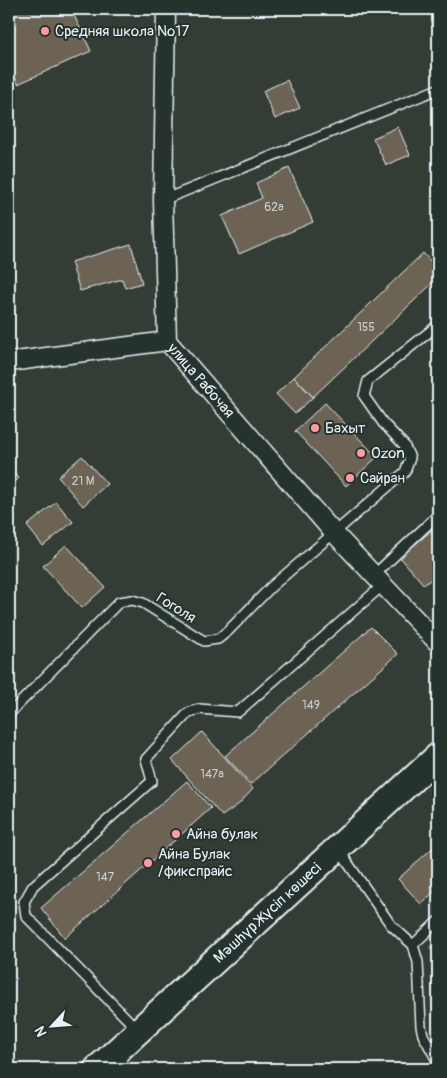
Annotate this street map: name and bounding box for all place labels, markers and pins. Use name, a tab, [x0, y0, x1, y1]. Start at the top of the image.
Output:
place label: Средняя школа №17	[55, 22, 189, 41]
marker: Средняя школа №17	[39, 25, 51, 37]
place label: Бахыт	[325, 419, 366, 438]
marker: Бахыт	[309, 422, 321, 434]
place label: Ozon	[371, 444, 405, 463]
marker: Ozon	[355, 447, 367, 459]
place label: Сайран	[360, 469, 405, 488]
marker: Сайран	[344, 472, 356, 484]
place label: Айна булак	[186, 825, 259, 844]
marker: Айна булак	[170, 828, 182, 840]
place label: Айна Булак /фикспрайс	[158, 845, 233, 881]
marker: Айна Булак /фикспрайс	[142, 857, 154, 869]

